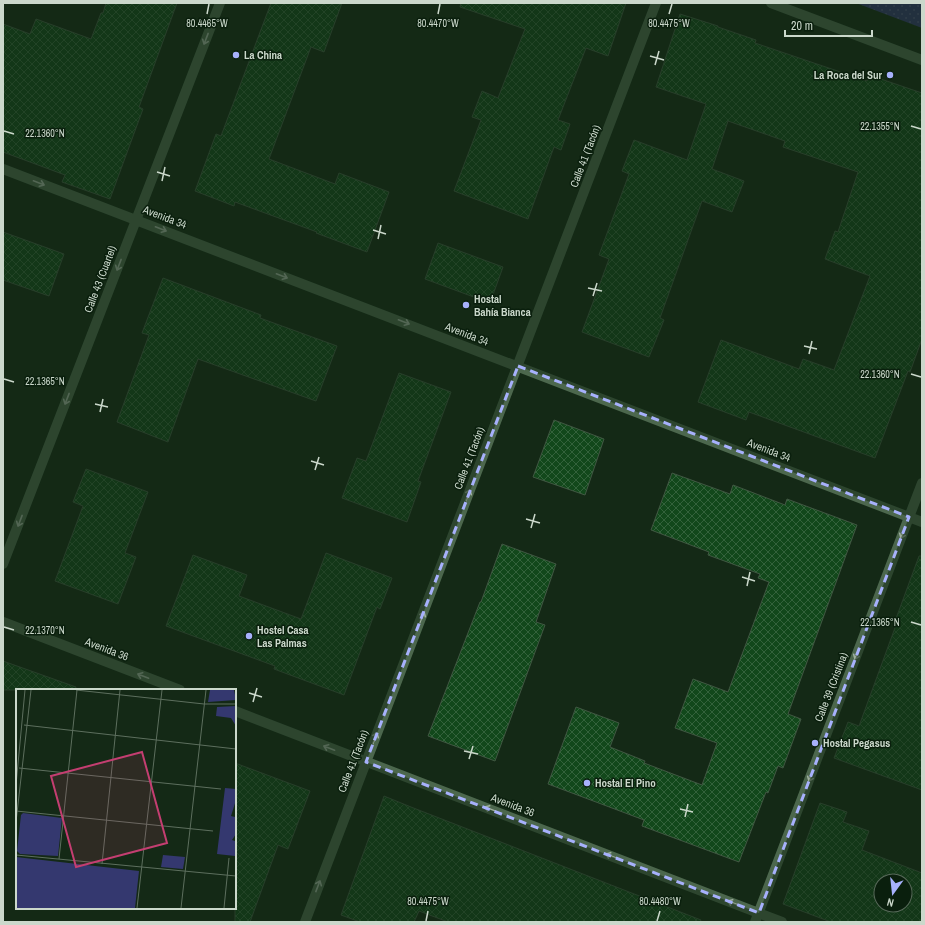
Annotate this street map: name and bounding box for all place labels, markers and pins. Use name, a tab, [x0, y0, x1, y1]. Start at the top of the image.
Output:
place label: La China	[244, 48, 282, 62]
marker: La China	[231, 50, 241, 60]
place label: La Roca del Sur	[814, 68, 882, 82]
marker: La Roca del Sur	[885, 70, 895, 80]
place label: Hostal Bahía Bianca	[474, 292, 531, 319]
marker: Hostal Bahía Bianca	[461, 300, 471, 310]
place label: Hostel Casa Las Palmas	[257, 623, 309, 650]
marker: Hostel Casa Las Palmas	[244, 631, 254, 641]
place label: Hostal Pegasus	[823, 736, 890, 750]
marker: Hostal Pegasus	[810, 738, 820, 748]
place label: Hostal El Pino	[595, 776, 656, 790]
marker: Hostal El Pino	[582, 778, 592, 788]

